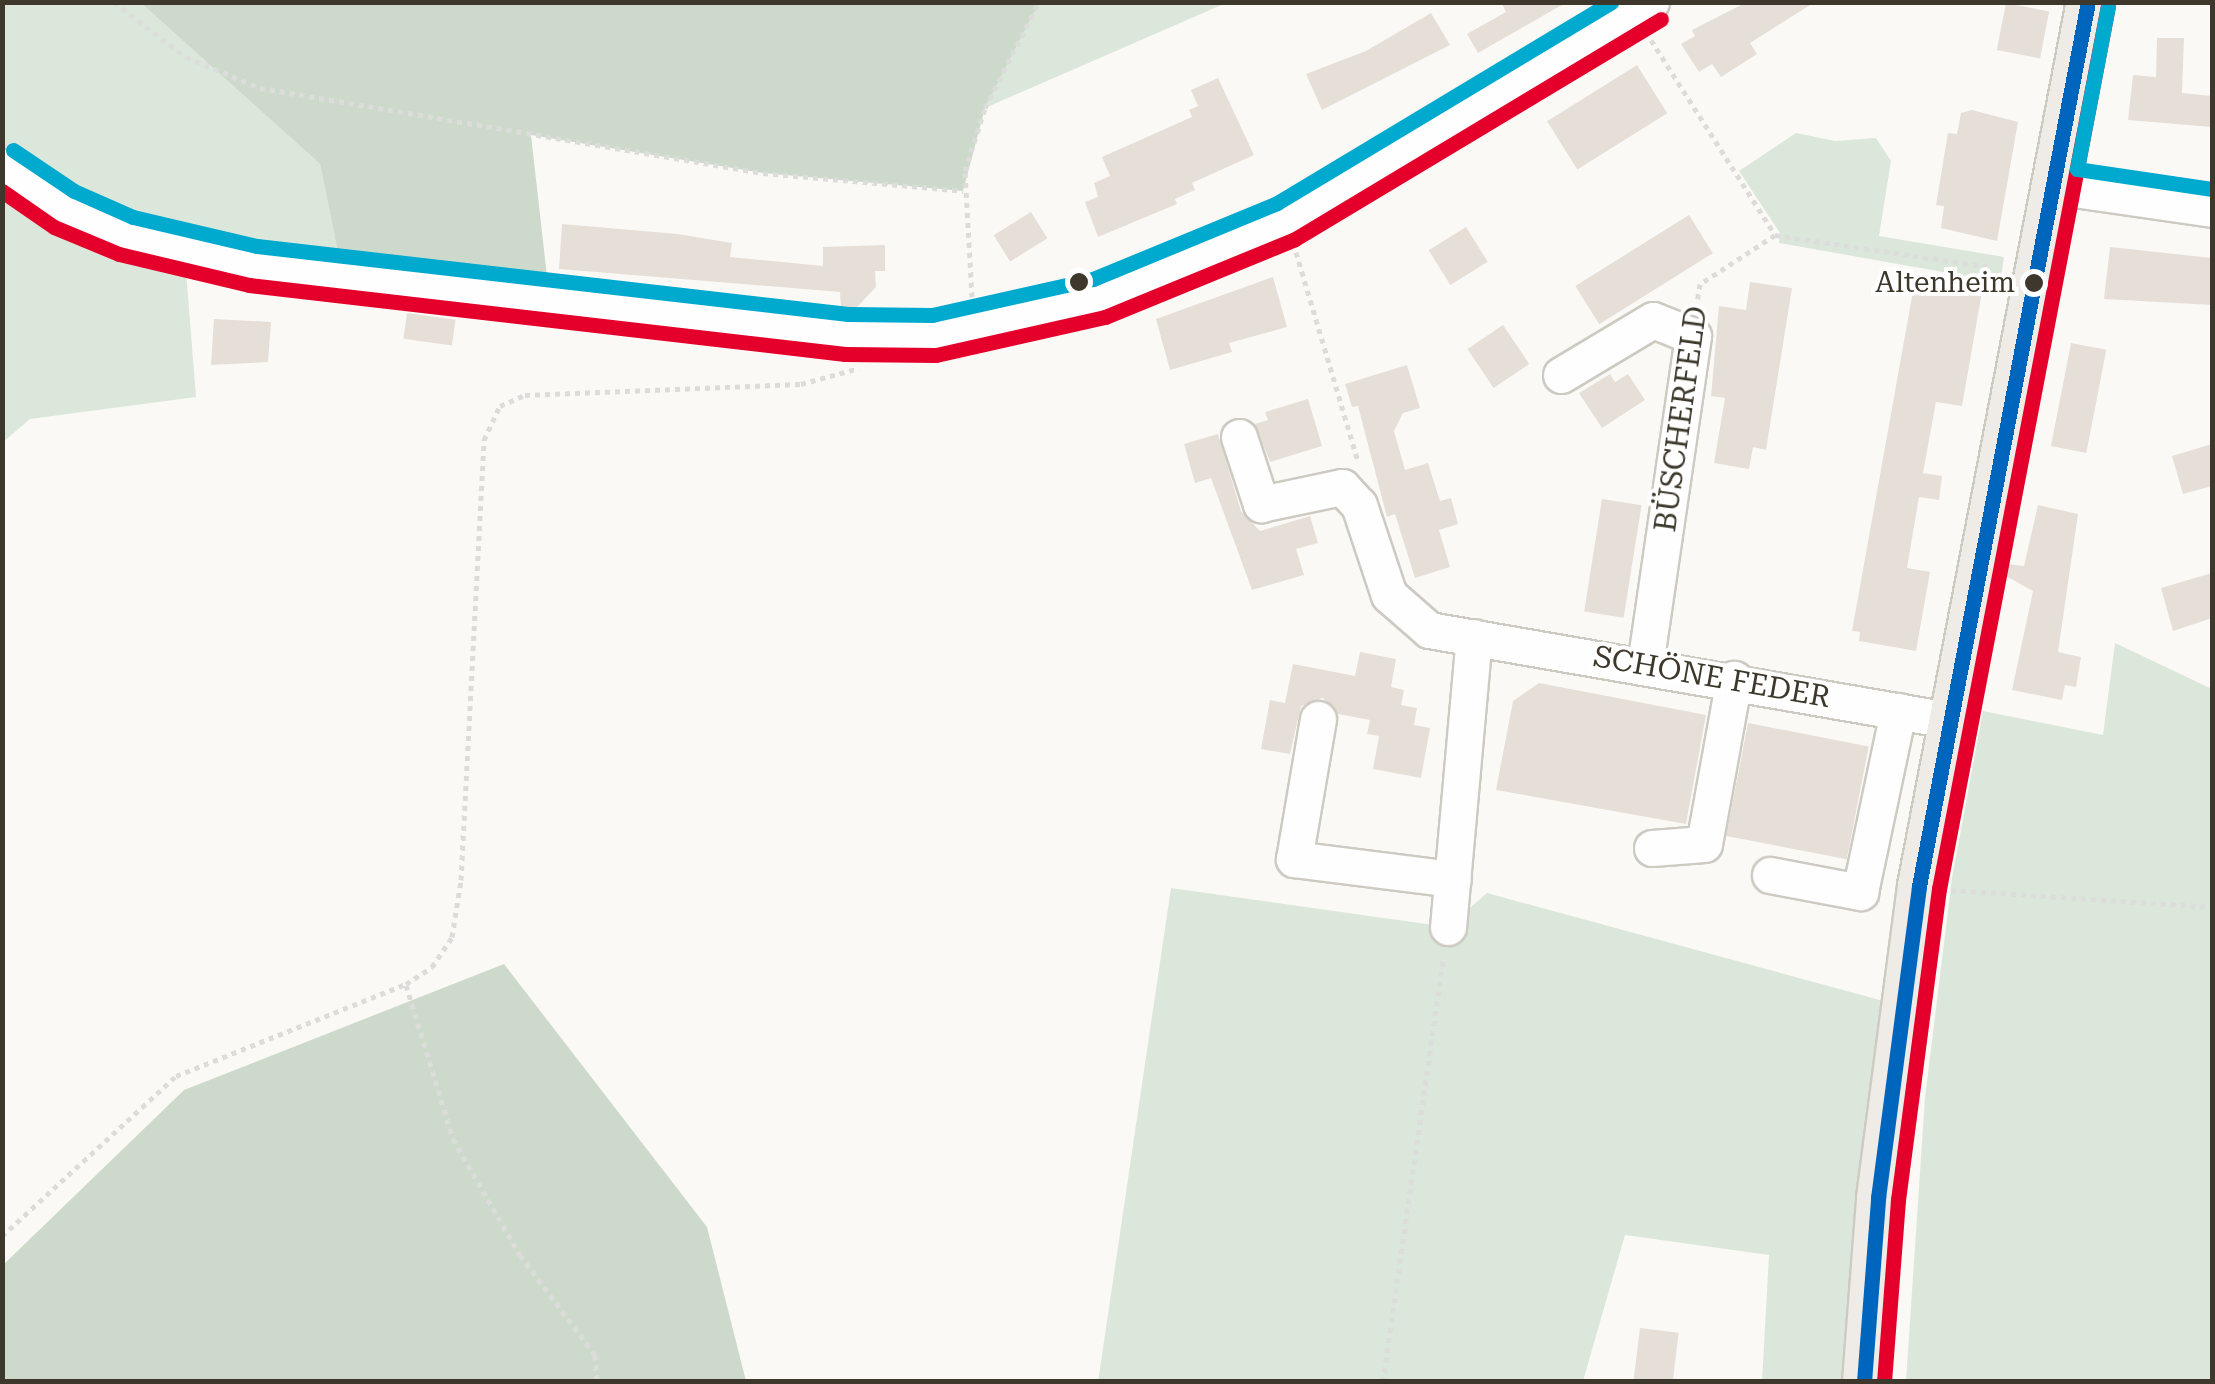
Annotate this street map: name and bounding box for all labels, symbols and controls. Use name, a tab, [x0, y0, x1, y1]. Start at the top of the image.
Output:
place label: Altenheim	[1875, 266, 2015, 300]
unlabelled marker	[1069, 272, 1089, 292]
marker: Altenheim	[2024, 273, 2044, 293]
street label: BÜSCHERFELD	[1647, 304, 1715, 534]
street label: SCHÖNE FEDER	[1591, 638, 1833, 716]

